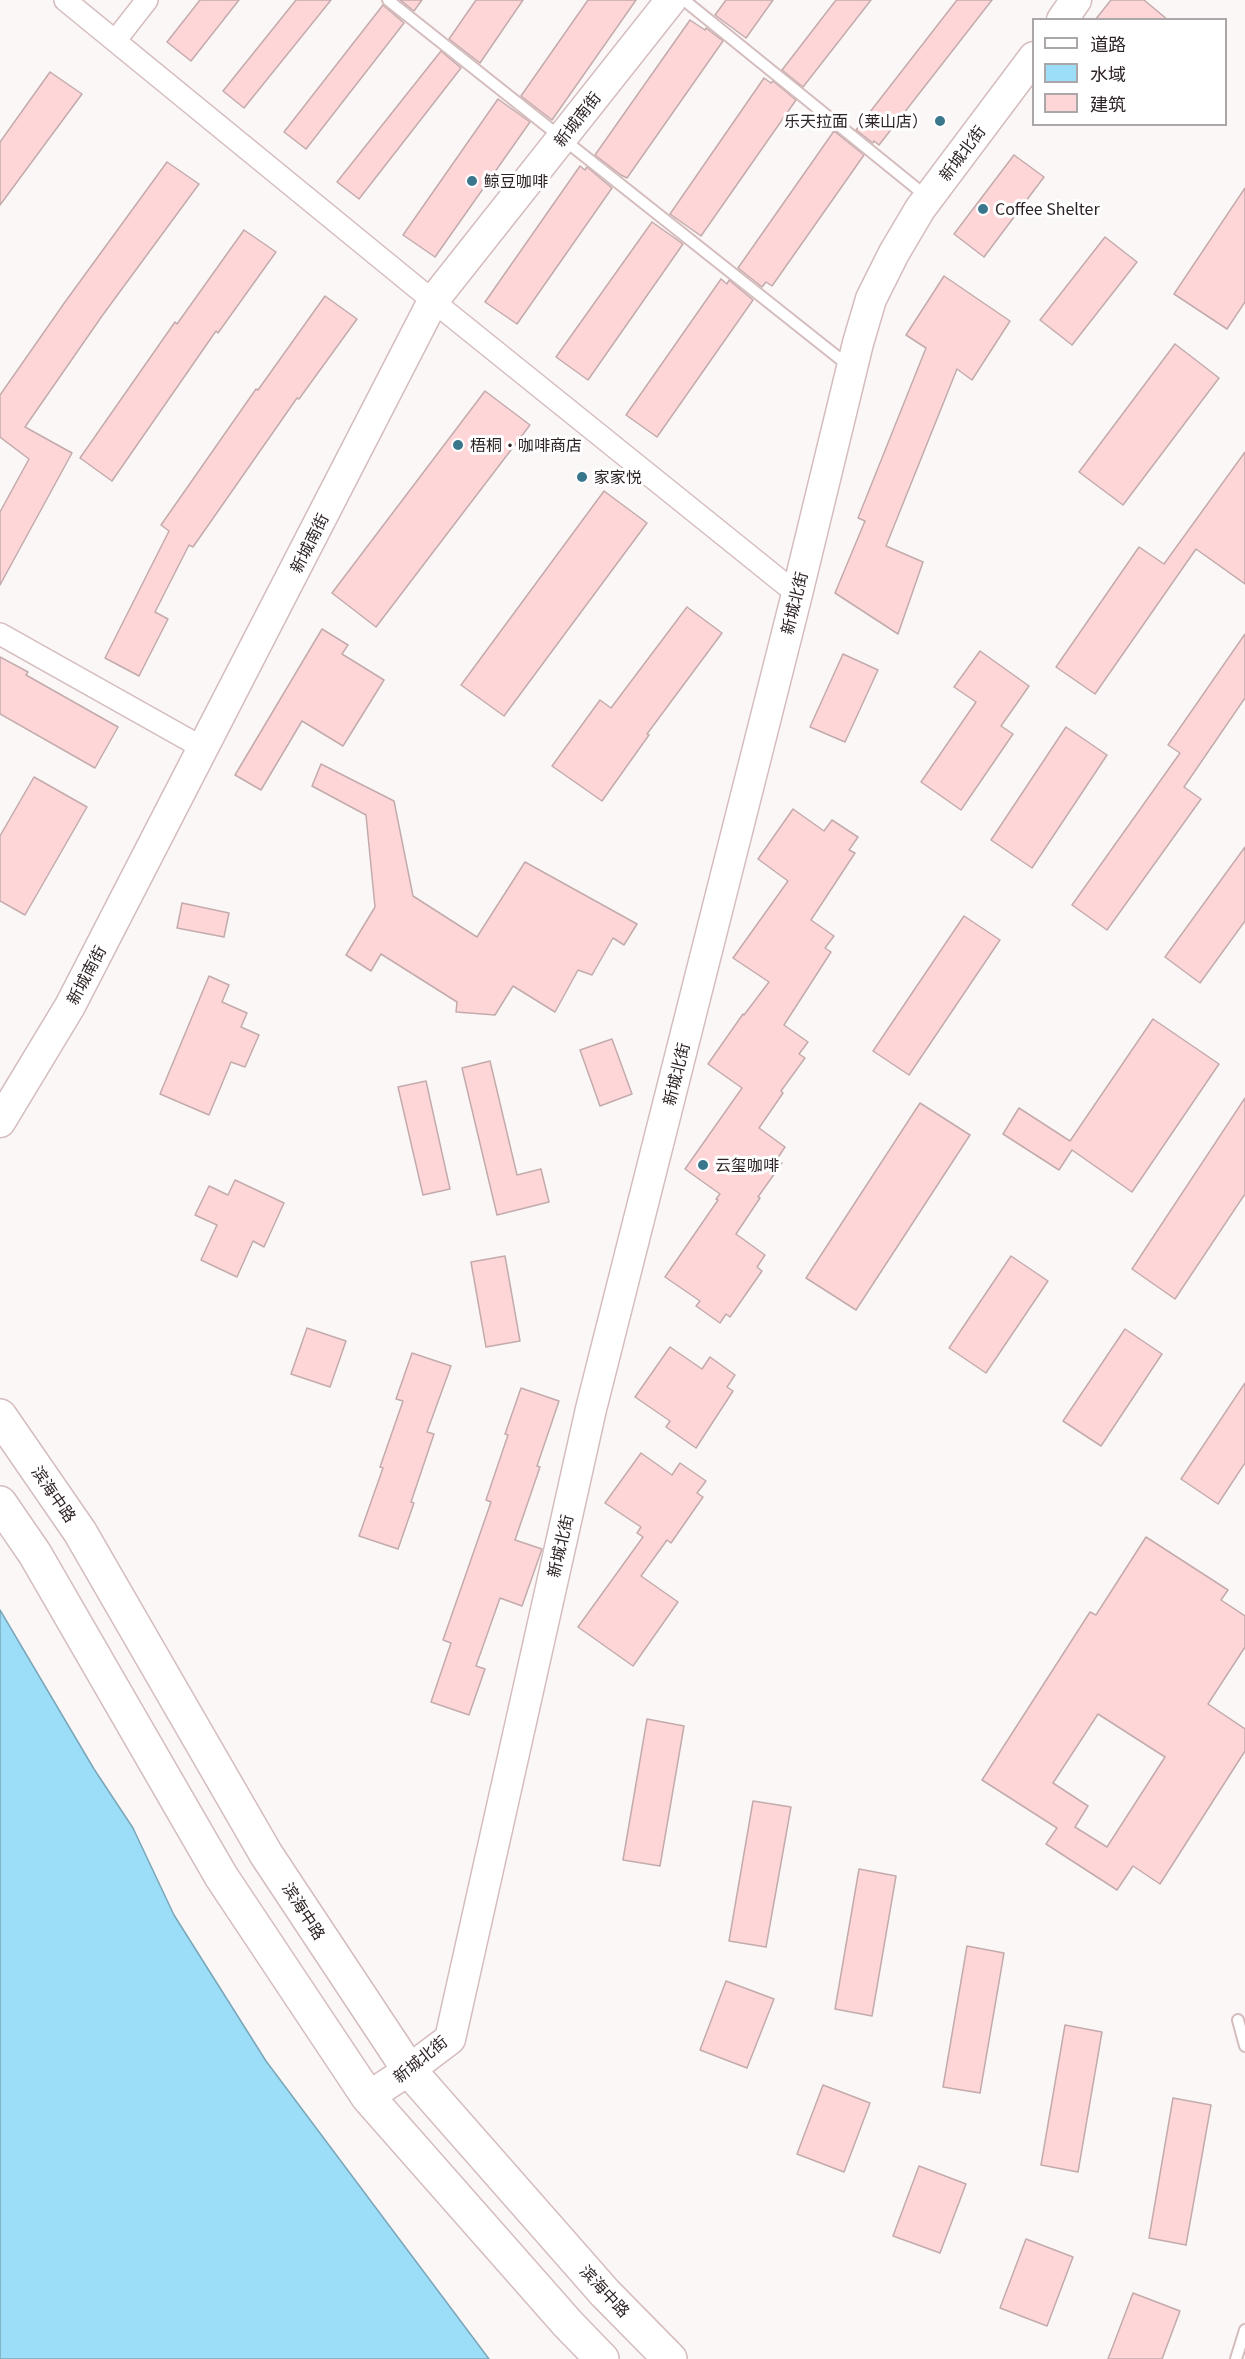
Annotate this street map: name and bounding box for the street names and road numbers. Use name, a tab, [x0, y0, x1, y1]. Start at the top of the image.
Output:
street label: 新城南街	[550, 88, 604, 150]
street label: 新城北街	[935, 122, 989, 184]
street label: 新城南街	[286, 510, 332, 576]
street label: 新城北街	[777, 570, 811, 636]
street label: 新城南街	[63, 942, 109, 1008]
street label: 新城北街	[659, 1041, 693, 1107]
street label: 滨海中路	[28, 1462, 80, 1526]
street label: 新城北街	[543, 1513, 577, 1579]
street label: 滨海中路	[279, 1879, 329, 1943]
street label: 新城北街	[389, 2031, 451, 2087]
street label: 滨海中路	[576, 2261, 634, 2321]

